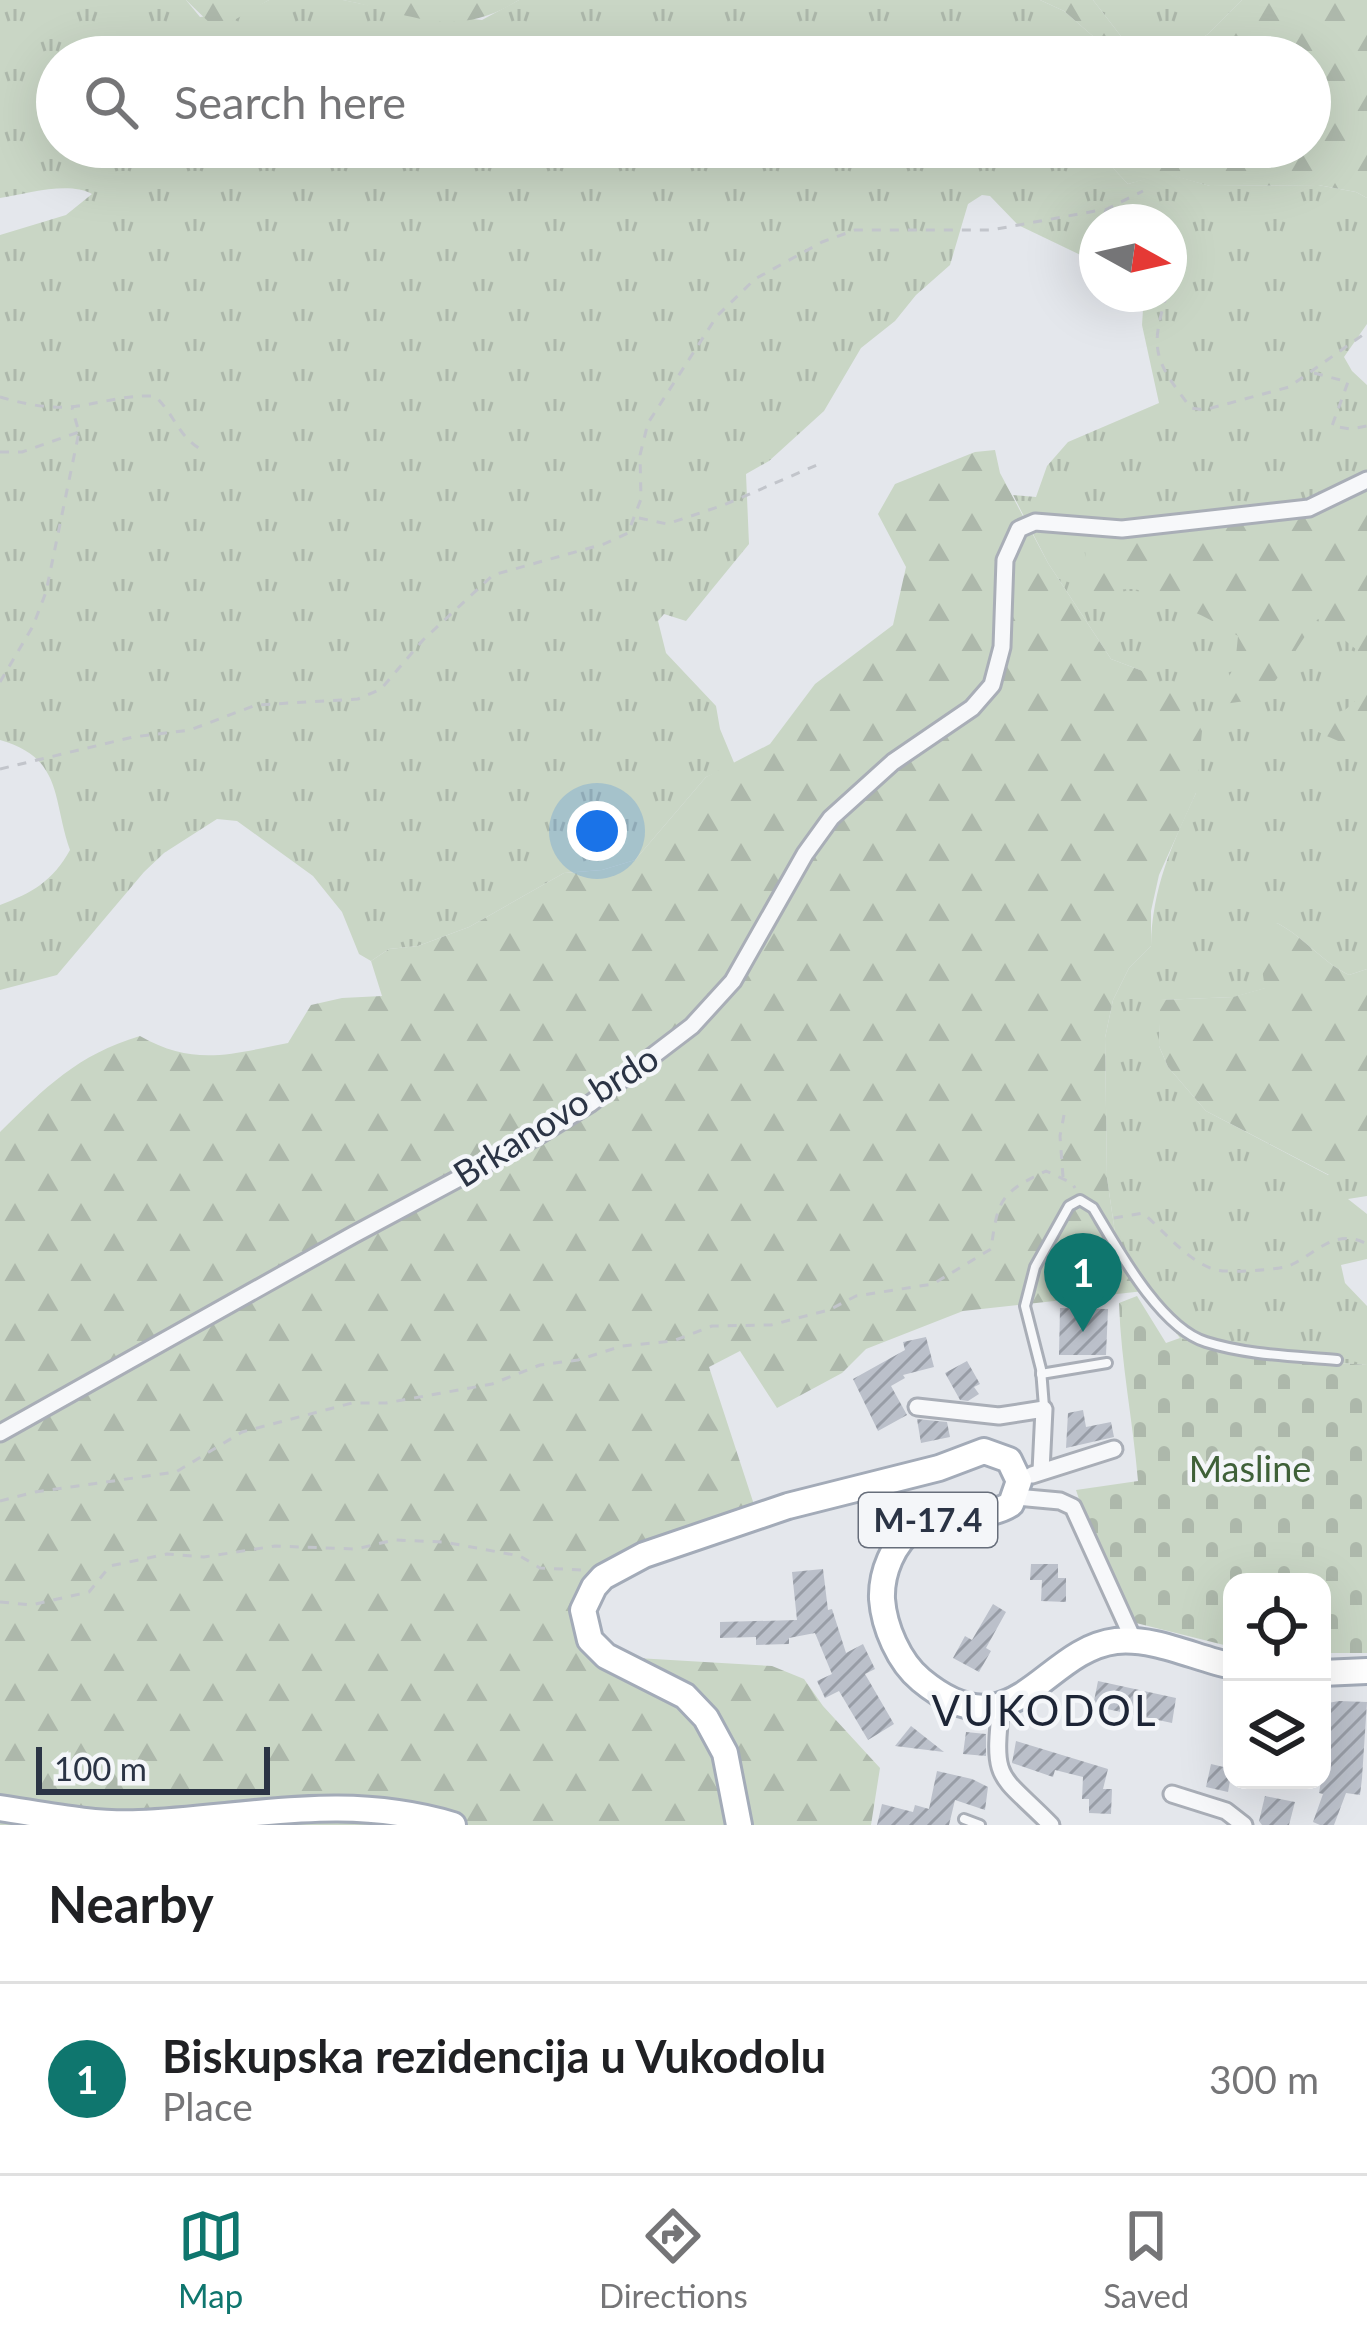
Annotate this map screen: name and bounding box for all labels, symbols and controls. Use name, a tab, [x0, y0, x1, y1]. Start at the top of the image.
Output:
search box	[36, 36, 1331, 168]
icon: search	[78, 69, 144, 135]
text: Search here	[174, 75, 406, 129]
north arrow	[1079, 204, 1187, 312]
your location	[567, 801, 627, 861]
street label: Brkanovo brdo	[445, 1035, 666, 1196]
pin: 1	[1044, 1233, 1122, 1332]
park label: Masline	[1189, 1446, 1311, 1490]
road number: M-17.4	[859, 1493, 997, 1547]
map controls	[1223, 1573, 1331, 1789]
button: locate	[1223, 1573, 1331, 1681]
button: layers	[1223, 1681, 1331, 1789]
district label: VUKODOL	[931, 1685, 1159, 1735]
scale bar	[36, 1741, 270, 1794]
text: 100 m	[54, 1748, 147, 1788]
text: Nearby	[48, 1873, 214, 1934]
text: Biskupska rezidencija u Vukodolu	[162, 2029, 826, 2083]
text: 1	[76, 2056, 98, 2102]
text: 300 m	[1209, 2056, 1319, 2102]
text: Place	[162, 2083, 253, 2129]
tab: Map	[178, 2203, 244, 2315]
tab: Directions	[599, 2203, 748, 2315]
tab: Saved	[1103, 2203, 1189, 2315]

